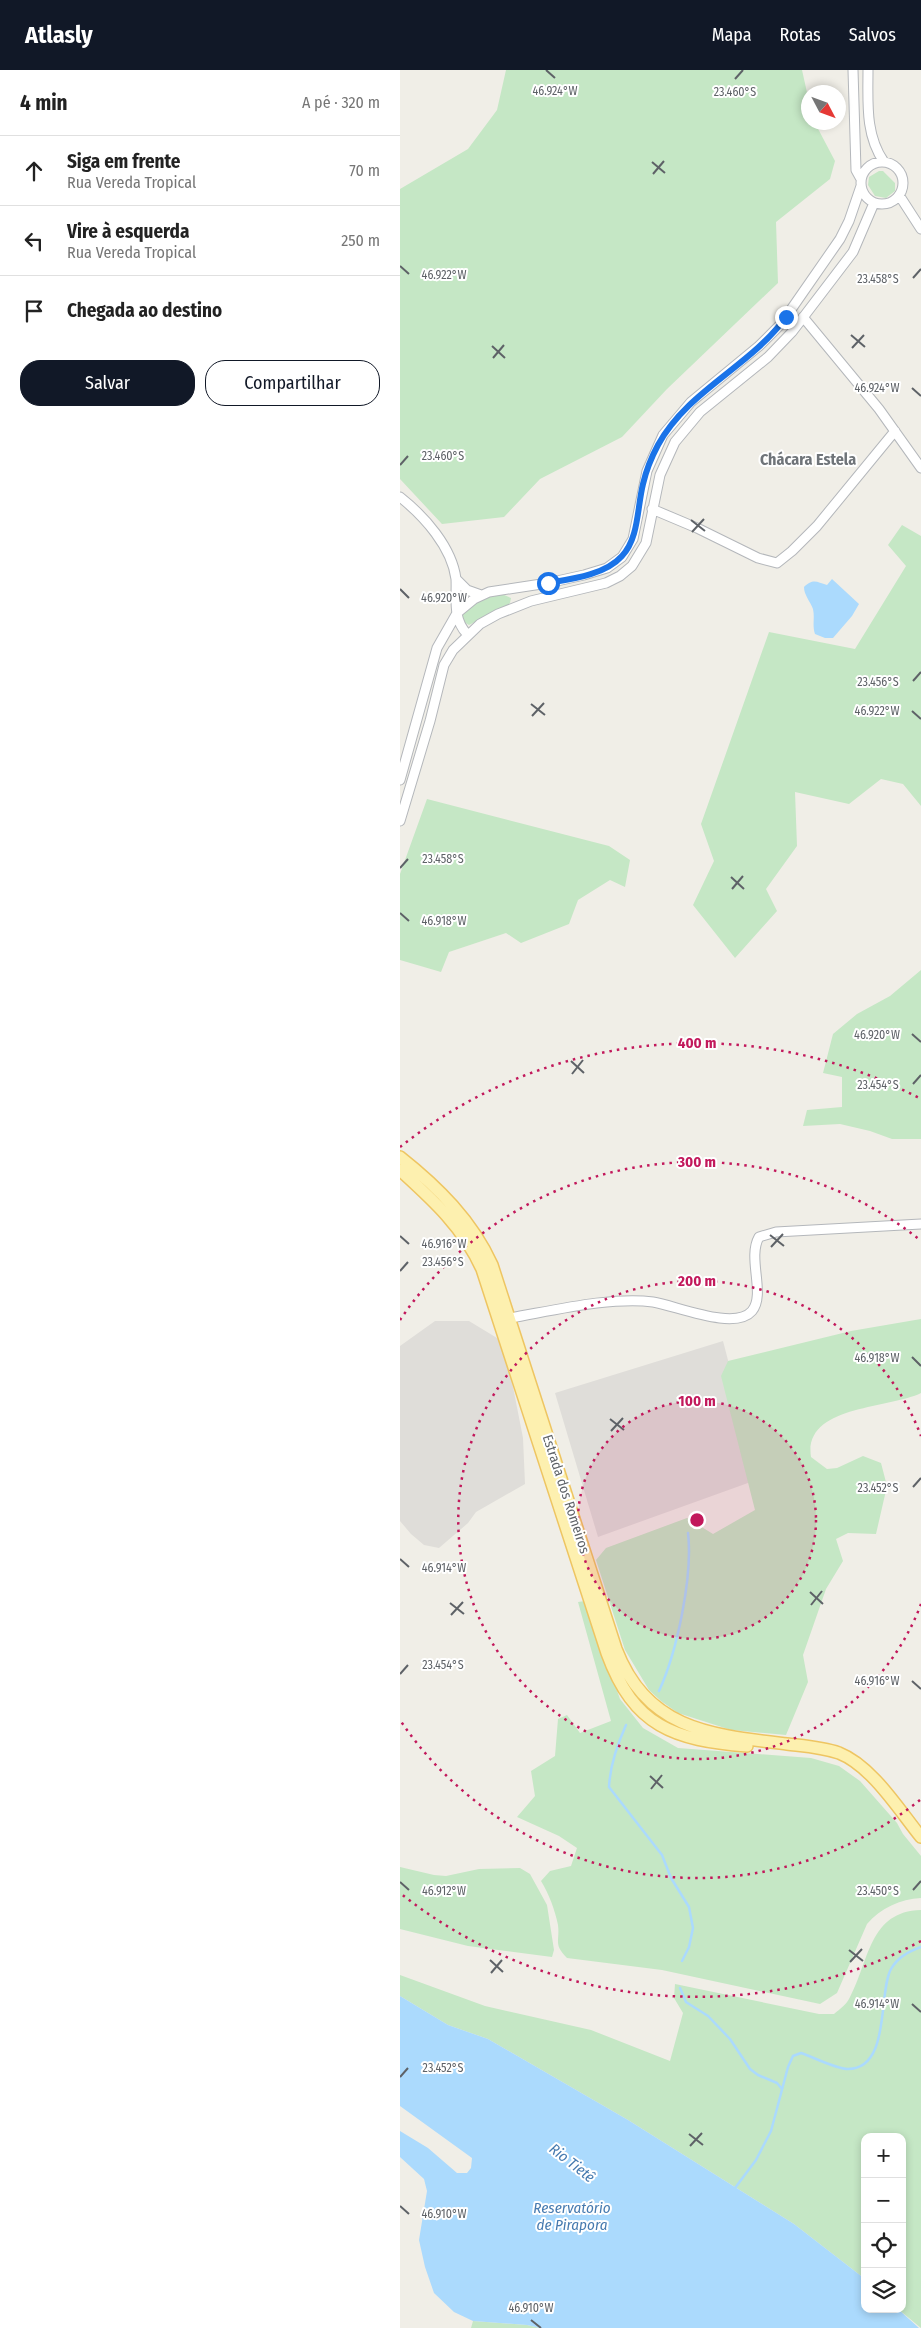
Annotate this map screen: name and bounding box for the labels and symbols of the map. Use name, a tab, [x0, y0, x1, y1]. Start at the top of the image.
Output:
text: 46.924°W	[532, 84, 578, 98]
text: 23.460°S	[714, 85, 756, 99]
north arrow	[801, 85, 846, 130]
text: 46.922°W	[422, 268, 466, 282]
text: 23.458°S	[857, 272, 899, 286]
route end	[775, 306, 798, 329]
text: 46.924°W	[854, 381, 900, 395]
text: 23.460°S	[422, 449, 464, 463]
district label: Chácara Estela	[760, 450, 856, 469]
route start	[537, 572, 560, 595]
text: 46.920°W	[421, 591, 467, 605]
text: 23.456°S	[857, 675, 899, 689]
text: 46.922°W	[855, 704, 899, 718]
text: 23.458°S	[422, 852, 464, 866]
text: 46.918°W	[422, 914, 466, 928]
text: 46.920°W	[854, 1028, 900, 1042]
text: 400 m	[678, 1034, 716, 1052]
text: 23.454°S	[857, 1078, 899, 1092]
text: 300 m	[677, 1153, 716, 1171]
text: 46.916°W	[422, 1237, 466, 1251]
text: 23.456°S	[422, 1255, 464, 1269]
text: 200 m	[677, 1272, 716, 1290]
text: 46.918°W	[855, 1351, 899, 1365]
text: 100 m	[678, 1392, 716, 1410]
street label: Estrada dos Romeiros	[539, 1432, 593, 1556]
text: 23.452°S	[858, 1481, 898, 1495]
centre of rings	[688, 1511, 706, 1529]
text: 46.914°W	[422, 1561, 466, 1575]
text: 23.454°S	[422, 1658, 464, 1672]
text: 46.916°W	[855, 1674, 899, 1688]
text: 46.912°W	[422, 1884, 466, 1898]
text: 23.450°S	[857, 1884, 899, 1898]
text: 46.914°W	[855, 1997, 899, 2011]
text: 23.452°S	[423, 2061, 463, 2075]
water label: Rio Tietê	[546, 2140, 598, 2186]
water label: Reservatório de Pirapora	[533, 2199, 611, 2234]
text: 46.910°W	[421, 2207, 467, 2221]
text: 46.910°W	[508, 2301, 554, 2315]

